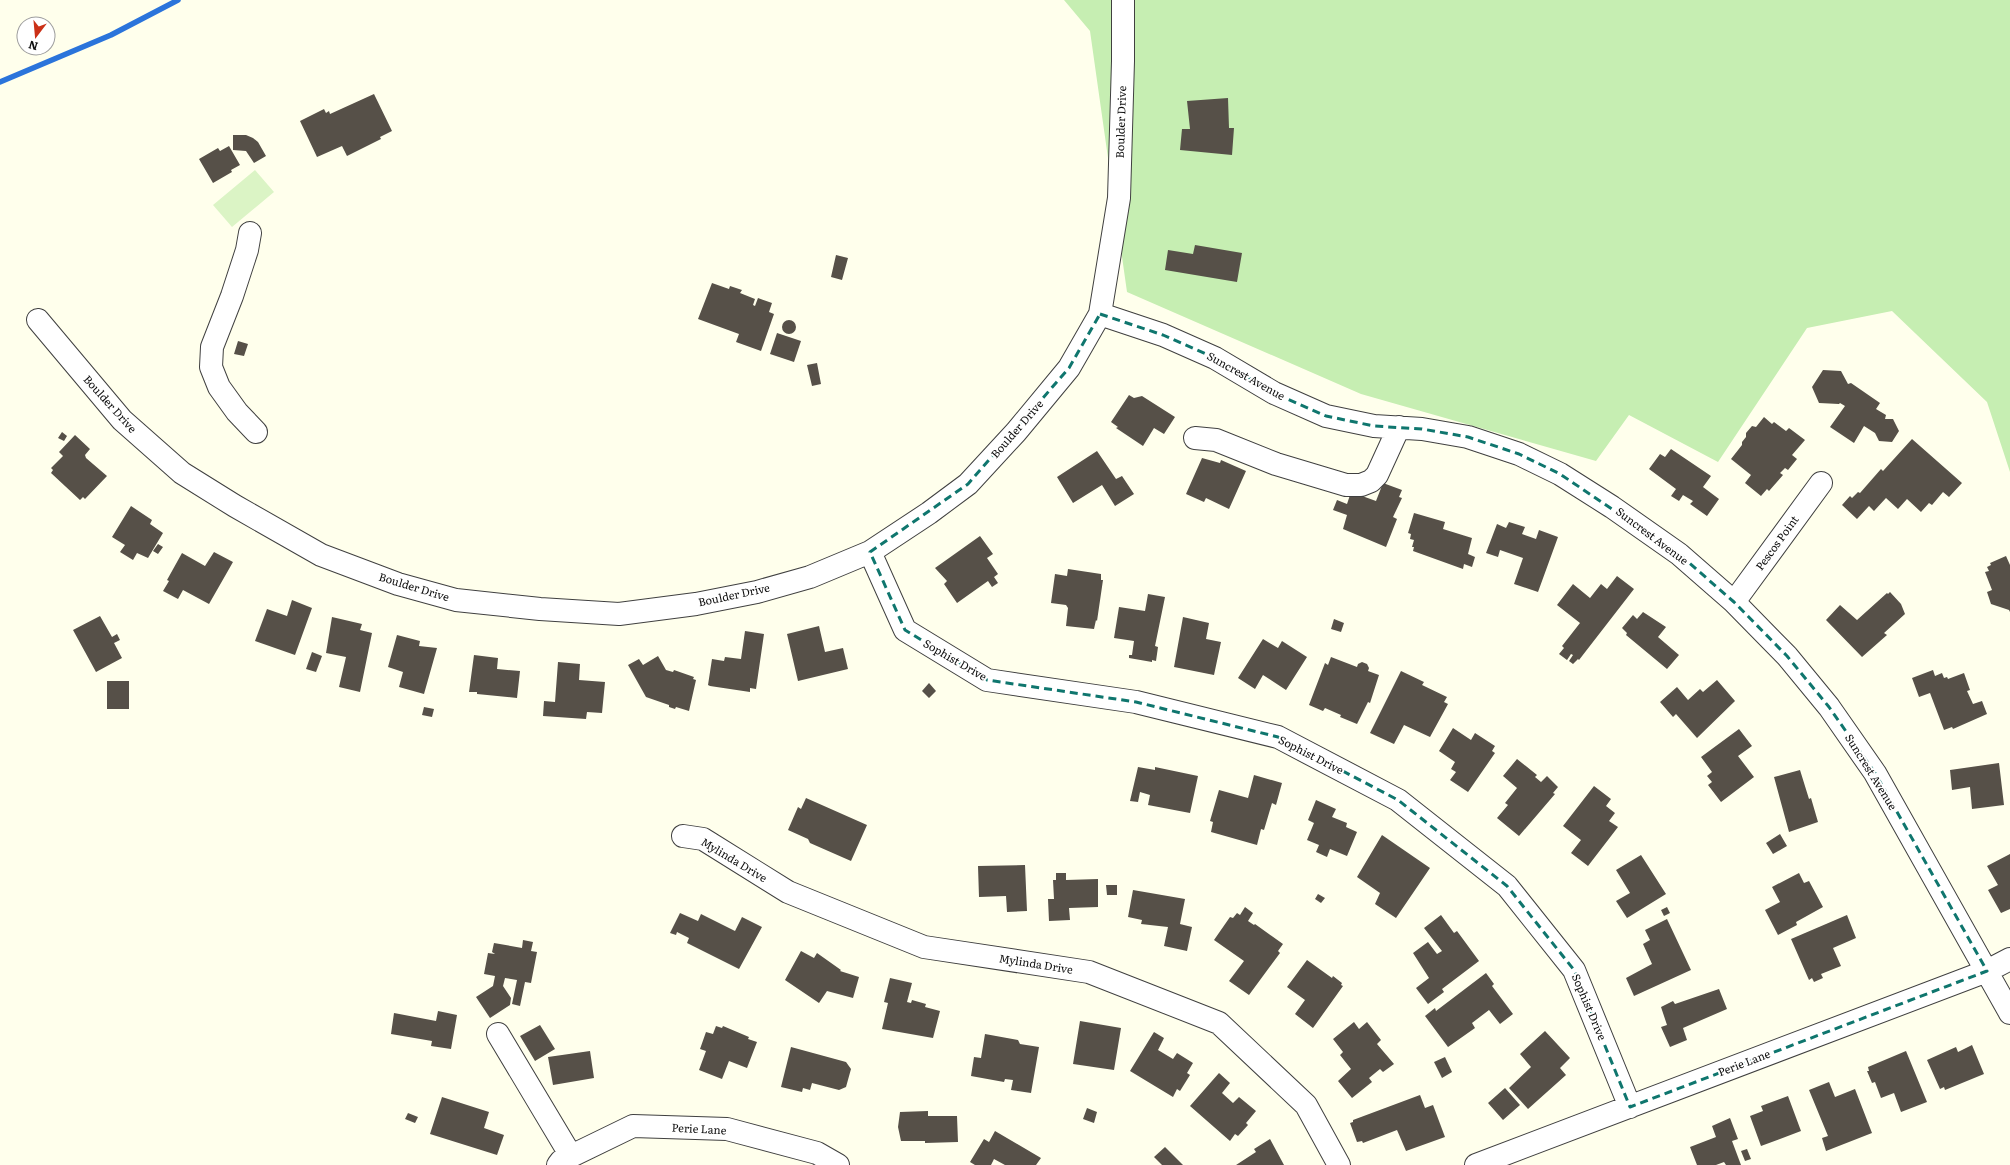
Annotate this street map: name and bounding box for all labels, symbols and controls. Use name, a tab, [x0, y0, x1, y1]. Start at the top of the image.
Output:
north arrow	[16, 16, 56, 56]
text: N	[26, 38, 40, 56]
street label: Boulder Drive	[1111, 85, 1129, 159]
street label: Suncrest Avenue	[1205, 347, 1289, 403]
street label: Boulder Drive	[80, 371, 141, 436]
street label: Boulder Drive	[986, 395, 1046, 461]
street label: Suncrest Avenue	[1613, 503, 1692, 568]
street label: Pescos Point	[1751, 511, 1802, 573]
street label: Boulder Drive	[377, 568, 452, 604]
street label: Boulder Drive	[697, 579, 771, 609]
street label: Sophist Drive	[921, 634, 990, 684]
street label: Suncrest Avenue	[1842, 730, 1902, 813]
street label: Sophist Drive	[1276, 731, 1347, 777]
street label: Mylinda Drive	[698, 833, 771, 885]
street label: Mylinda Drive	[998, 949, 1074, 977]
street label: Sophist Drive	[1569, 971, 1611, 1043]
street label: Perie Lane	[1715, 1045, 1772, 1079]
street label: Perie Lane	[671, 1119, 727, 1137]

